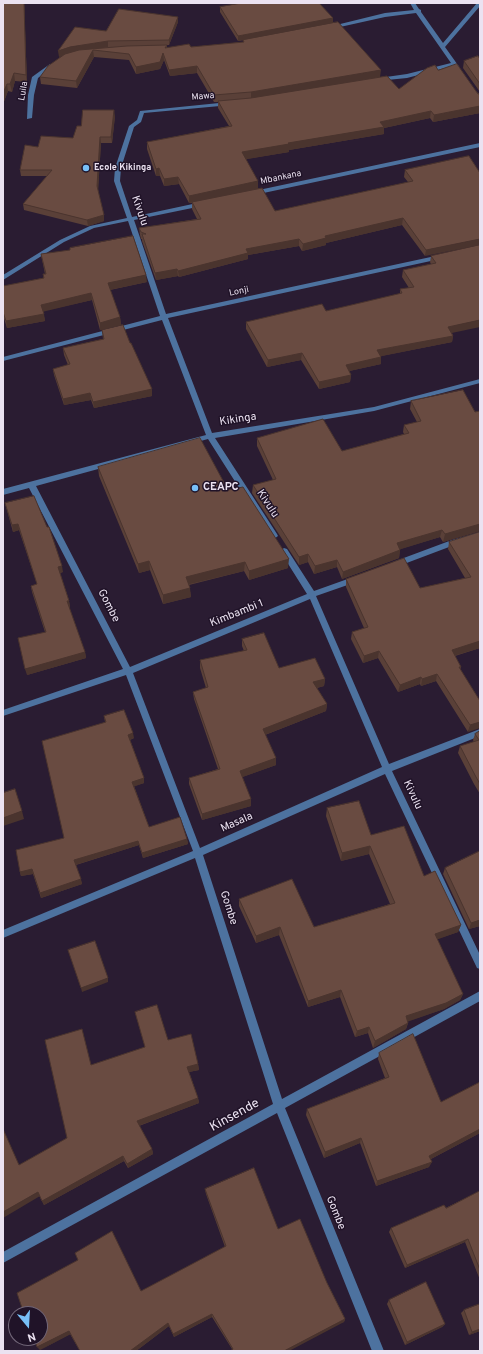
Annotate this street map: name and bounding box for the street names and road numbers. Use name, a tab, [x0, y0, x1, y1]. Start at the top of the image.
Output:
street label: Luila	[17, 80, 31, 102]
street label: Mawa	[191, 91, 215, 103]
street label: Mbankana	[260, 168, 302, 188]
street label: Kivulu	[128, 194, 150, 228]
street label: Lonji	[228, 285, 250, 299]
street label: Kikinga	[219, 411, 257, 429]
street label: Kivulu	[253, 487, 281, 521]
street label: Gombe	[94, 587, 122, 625]
street label: Kimbambi 1	[208, 597, 266, 631]
street label: Kivulu	[399, 778, 425, 812]
street label: Masala	[219, 810, 255, 836]
street label: Gombe	[216, 889, 240, 927]
street label: Kinsende	[208, 1096, 262, 1136]
street label: Gombe	[322, 1194, 348, 1232]

